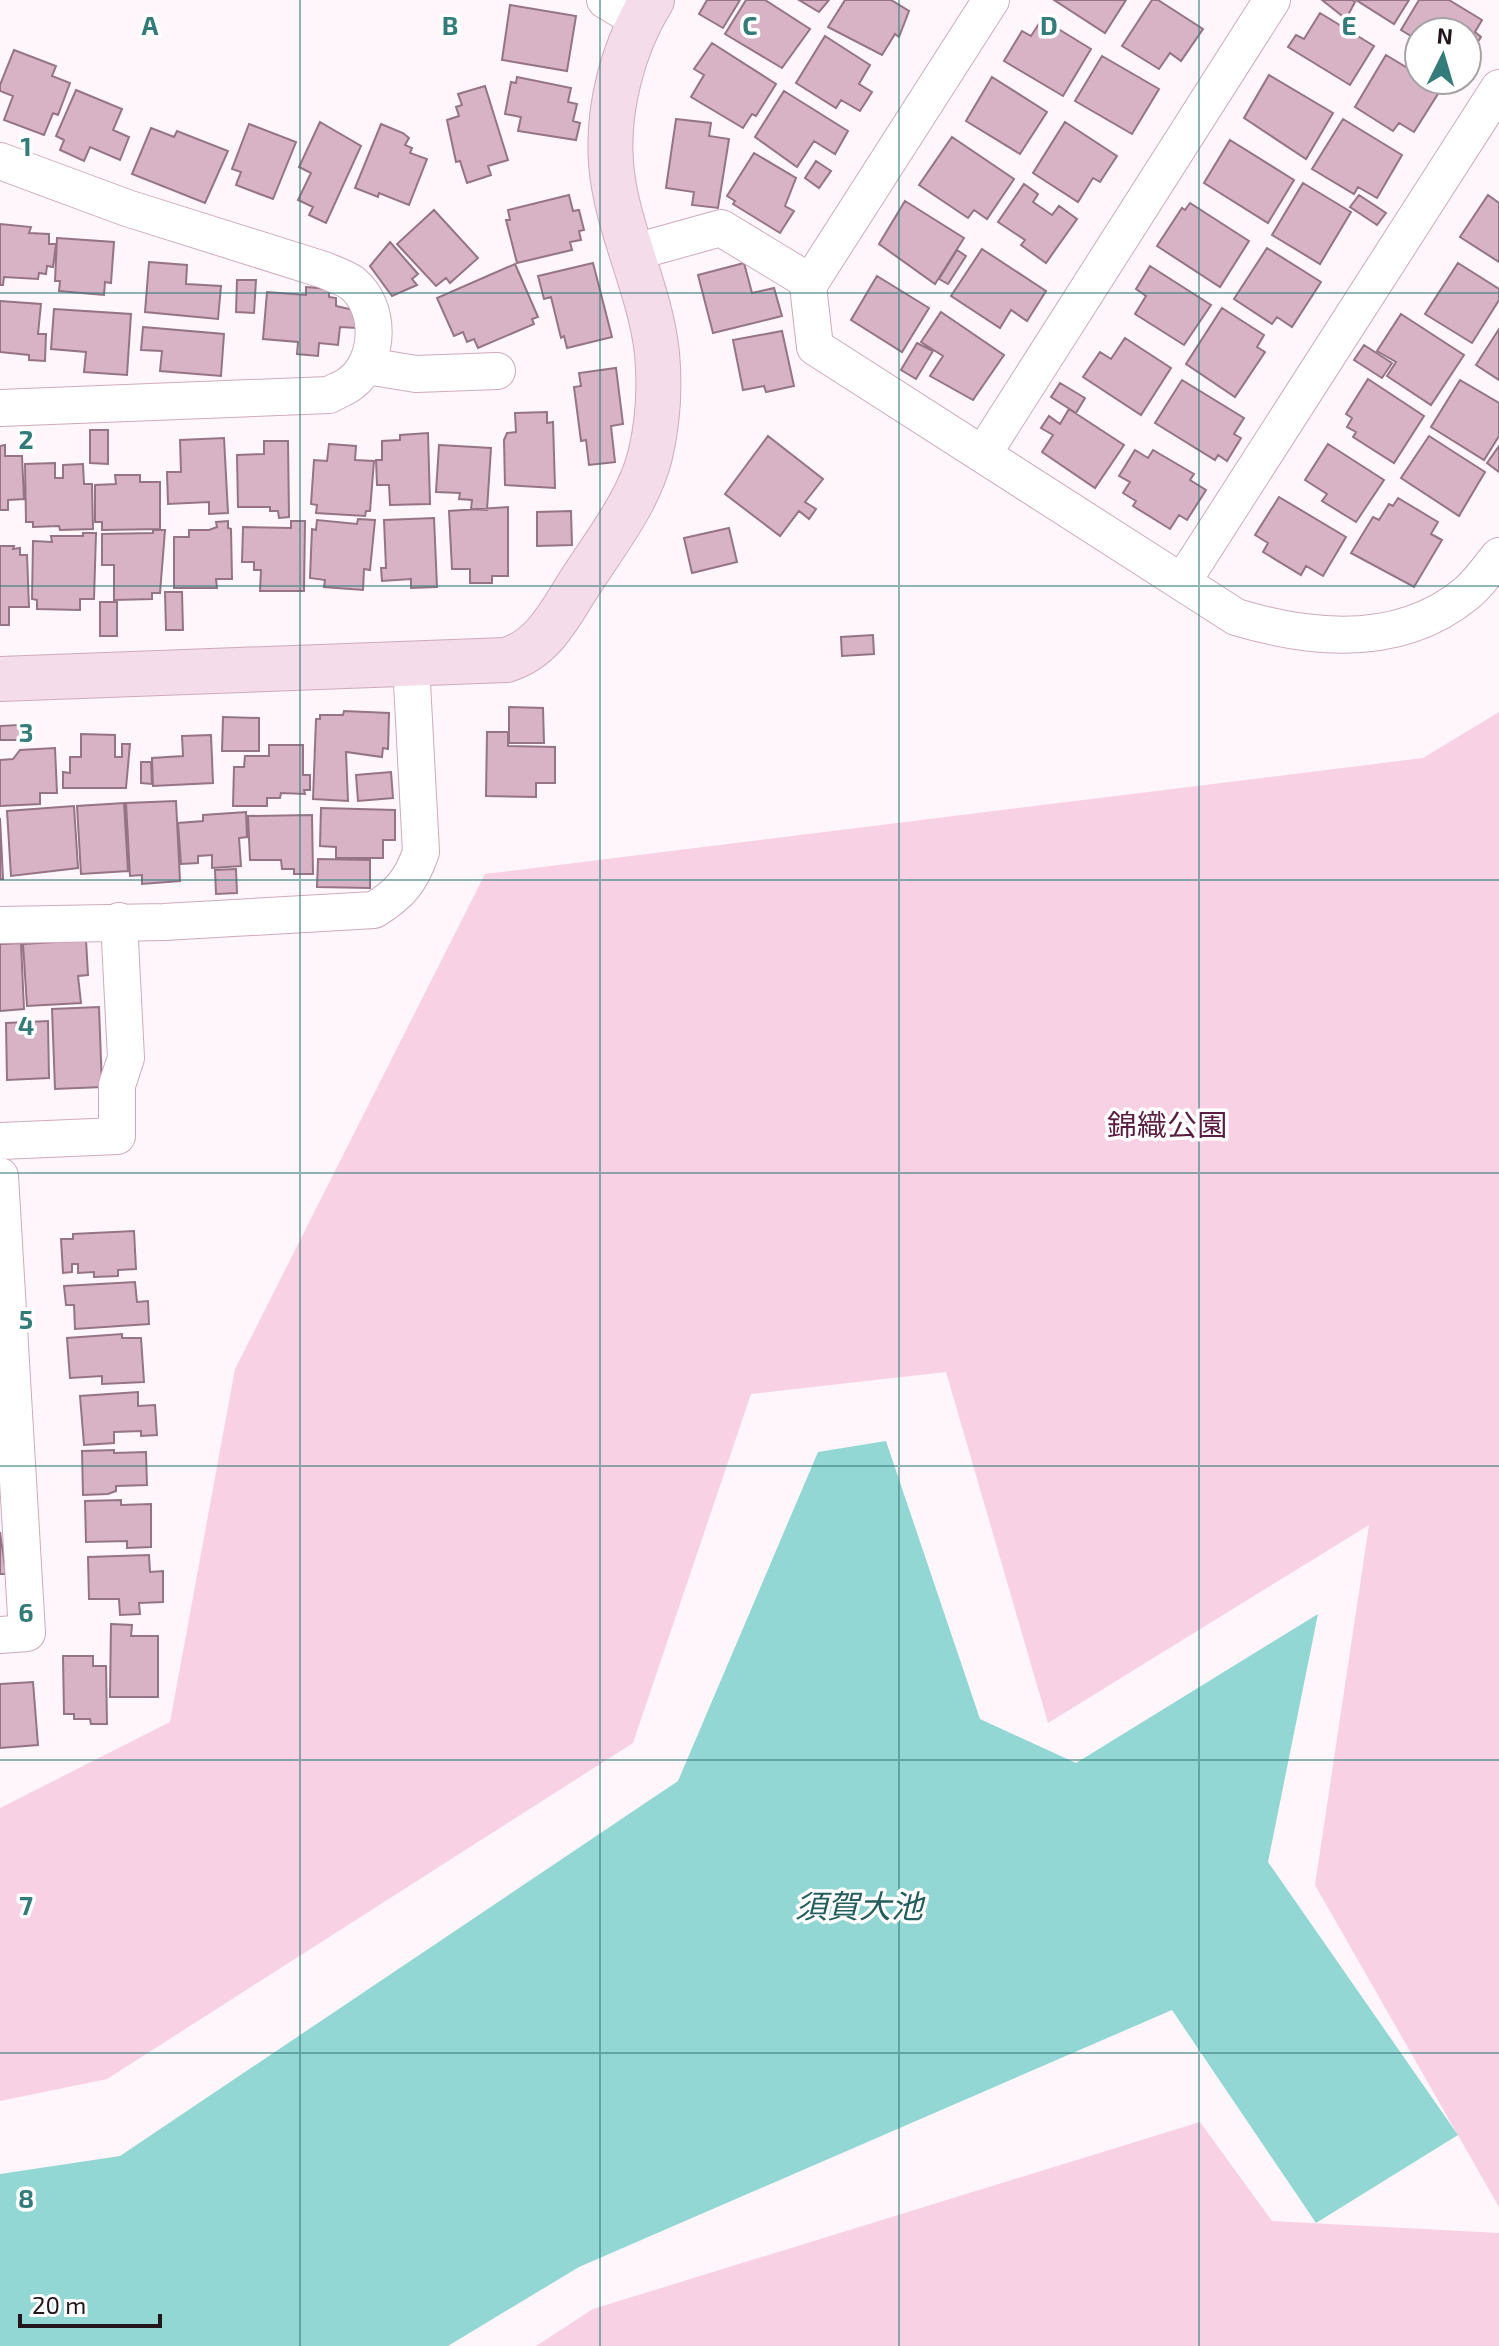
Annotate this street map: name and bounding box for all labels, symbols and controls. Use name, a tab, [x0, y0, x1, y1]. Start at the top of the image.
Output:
text: A	[142, 9, 159, 40]
text: B	[442, 9, 458, 40]
text: C	[742, 9, 758, 40]
text: D	[1040, 9, 1058, 40]
text: E	[1341, 9, 1357, 40]
north arrow	[1403, 16, 1483, 96]
text: N	[1436, 21, 1454, 49]
text: 1	[20, 130, 32, 161]
text: 2	[18, 423, 34, 454]
text: 3	[19, 716, 33, 747]
text: 4	[18, 1009, 34, 1040]
park label: 錦織公園	[1107, 1106, 1227, 1142]
text: 5	[19, 1303, 33, 1334]
text: 6	[18, 1596, 34, 1627]
water label: 須賀大池	[795, 1886, 926, 1924]
text: 7	[19, 1889, 33, 1920]
text: 8	[18, 2182, 34, 2213]
scale bar	[20, 2278, 160, 2328]
text: 20 m	[32, 2290, 86, 2319]

